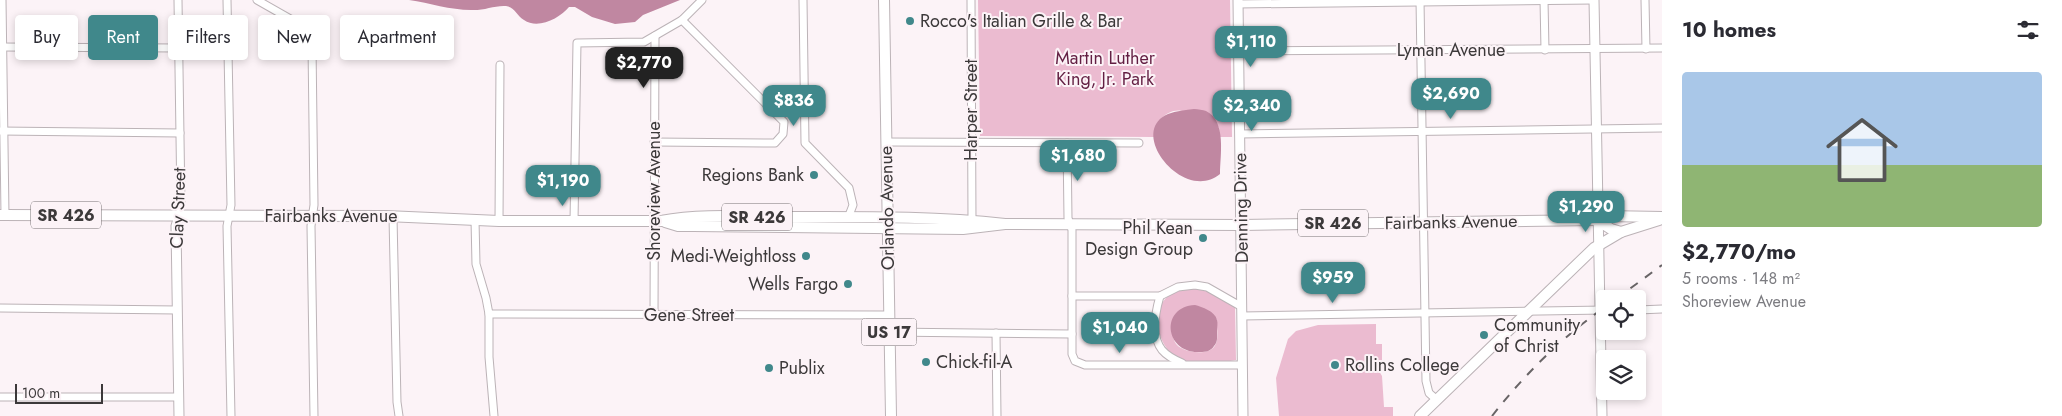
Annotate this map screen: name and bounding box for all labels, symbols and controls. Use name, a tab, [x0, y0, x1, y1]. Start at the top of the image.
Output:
place label: Rocco's Italian Grille & Bar	[920, 8, 1123, 34]
chip: Buy	[15, 15, 78, 60]
chip: Rent	[88, 15, 158, 60]
chip: Filters	[168, 15, 248, 60]
chip: New	[258, 15, 330, 60]
chip: Apartment	[340, 15, 454, 60]
marker: Rocco's Italian Grille & Bar	[904, 15, 916, 27]
text: 10 homes	[1682, 15, 1776, 45]
icon: filters	[2014, 16, 2042, 44]
pin: $1,110	[1210, 26, 1292, 68]
text: $1,110	[1226, 30, 1276, 53]
street label: Lyman Avenue	[1397, 37, 1505, 63]
park label: Martin Luther King, Jr. Park	[1055, 45, 1156, 92]
pin: $2,770	[603, 46, 685, 89]
text: $2,770	[616, 51, 672, 74]
street label: Harper Street	[958, 58, 984, 161]
pin: $2,690	[1410, 78, 1492, 120]
text: $2,690	[1422, 82, 1480, 105]
pin: $836	[764, 84, 824, 127]
text: $836	[774, 89, 814, 112]
pin: $2,340	[1211, 90, 1293, 132]
text: $2,340	[1223, 94, 1281, 117]
icon: home	[1817, 105, 1907, 195]
street label: Shoreview Avenue	[641, 121, 667, 261]
pin: $1,680	[1037, 140, 1119, 182]
text: $1,680	[1051, 144, 1105, 167]
street label: Orlando Avenue	[873, 146, 901, 270]
street label: Denning Drive	[1227, 153, 1255, 263]
place label: Regions Bank	[702, 162, 804, 188]
pin: $1,190	[522, 164, 604, 207]
street label: Clay Street	[164, 166, 192, 249]
text: $1,190	[537, 169, 589, 192]
marker: Regions Bank	[808, 169, 820, 181]
pin: $1,290	[1545, 190, 1627, 233]
text: $1,290	[1558, 195, 1614, 218]
road number: SR 426	[31, 202, 101, 228]
street label: Fairbanks Avenue	[265, 203, 397, 229]
road number: SR 426	[722, 203, 792, 230]
street label: Fairbanks Avenue	[1384, 208, 1518, 236]
road number: SR 426	[1298, 210, 1368, 237]
place label: Phil Kean Design Group	[1085, 215, 1193, 262]
marker: Phil Kean Design Group	[1197, 232, 1209, 244]
text: $2,770/mo	[1682, 237, 1796, 267]
place label: Medi-Weightloss	[671, 243, 796, 269]
marker: Medi-Weightloss	[800, 250, 812, 262]
pin: $959	[1303, 262, 1363, 304]
text: $959	[1312, 266, 1354, 289]
text: 5 rooms · 148 m²	[1682, 267, 1800, 290]
place label: Wells Fargo	[748, 271, 838, 297]
marker: Wells Fargo	[842, 278, 854, 290]
map controls	[1596, 290, 1646, 400]
button: locate	[1596, 290, 1646, 340]
text: Shoreview Avenue	[1682, 290, 1806, 313]
street label: Gene Street	[644, 302, 735, 328]
pin: $1,040	[1079, 312, 1161, 354]
place label: Community of Christ	[1494, 312, 1580, 359]
text: $1,040	[1092, 316, 1148, 339]
road number: US 17	[862, 318, 916, 346]
marker: Community of Christ	[1478, 329, 1490, 341]
place label: Chick-fil-A	[936, 349, 1013, 375]
button: layers	[1596, 350, 1646, 400]
place label: Rollins College	[1345, 352, 1459, 378]
place label: Publix	[779, 355, 825, 381]
marker: Chick-fil-A	[920, 356, 932, 368]
marker: Rollins College	[1329, 359, 1341, 371]
marker: Publix	[763, 362, 775, 374]
scale bar	[15, 381, 102, 404]
text: 100 m	[22, 383, 60, 403]

